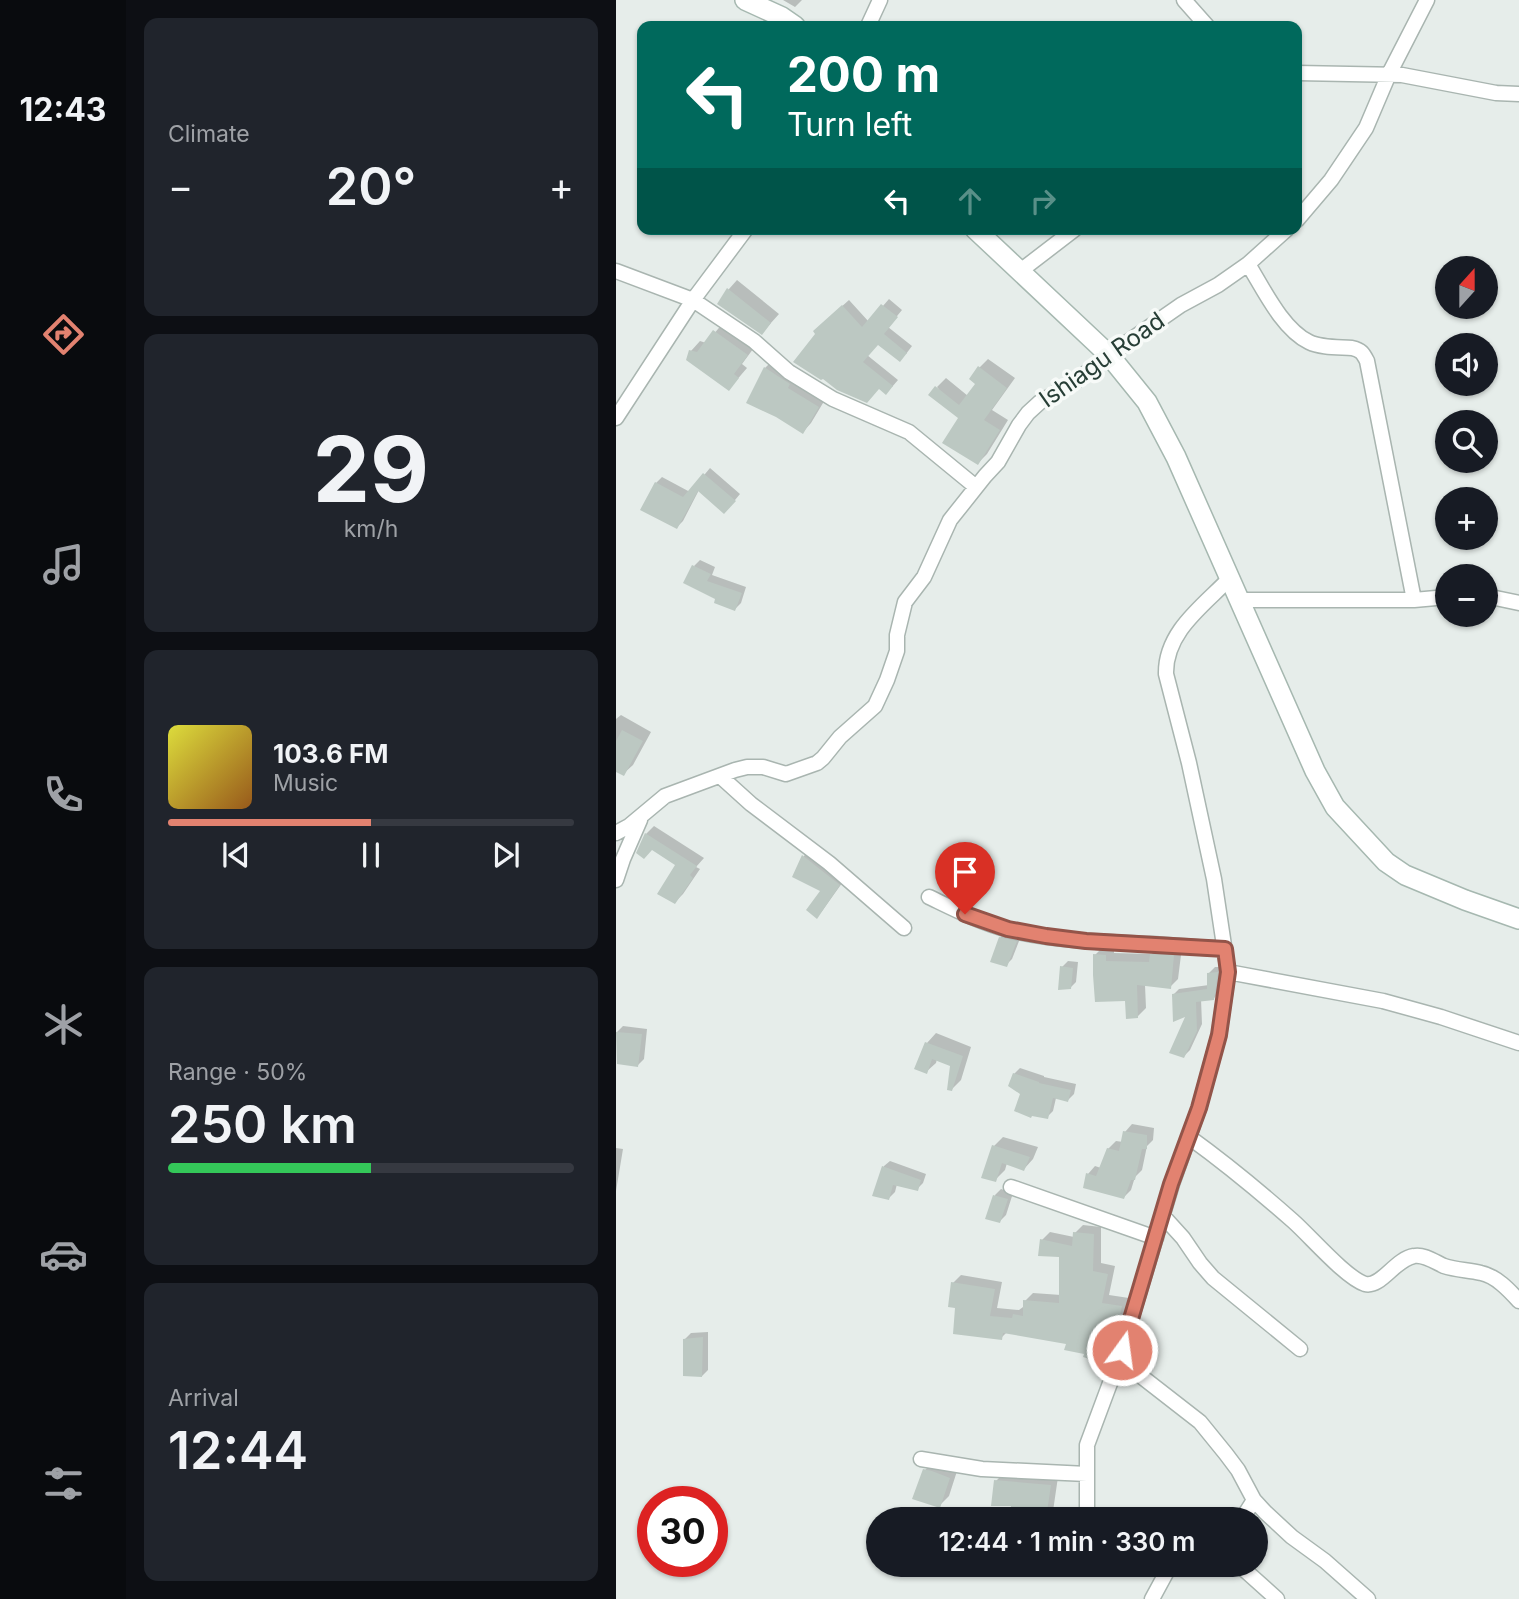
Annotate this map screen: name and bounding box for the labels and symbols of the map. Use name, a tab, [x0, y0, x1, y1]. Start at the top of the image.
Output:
north arrow	[1435, 256, 1498, 318]
street label: Ishiagu Road	[1034, 306, 1170, 413]
pin	[935, 842, 995, 914]
position arrow	[1085, 1313, 1159, 1387]
speed limit sign: 30	[637, 1486, 728, 1577]

